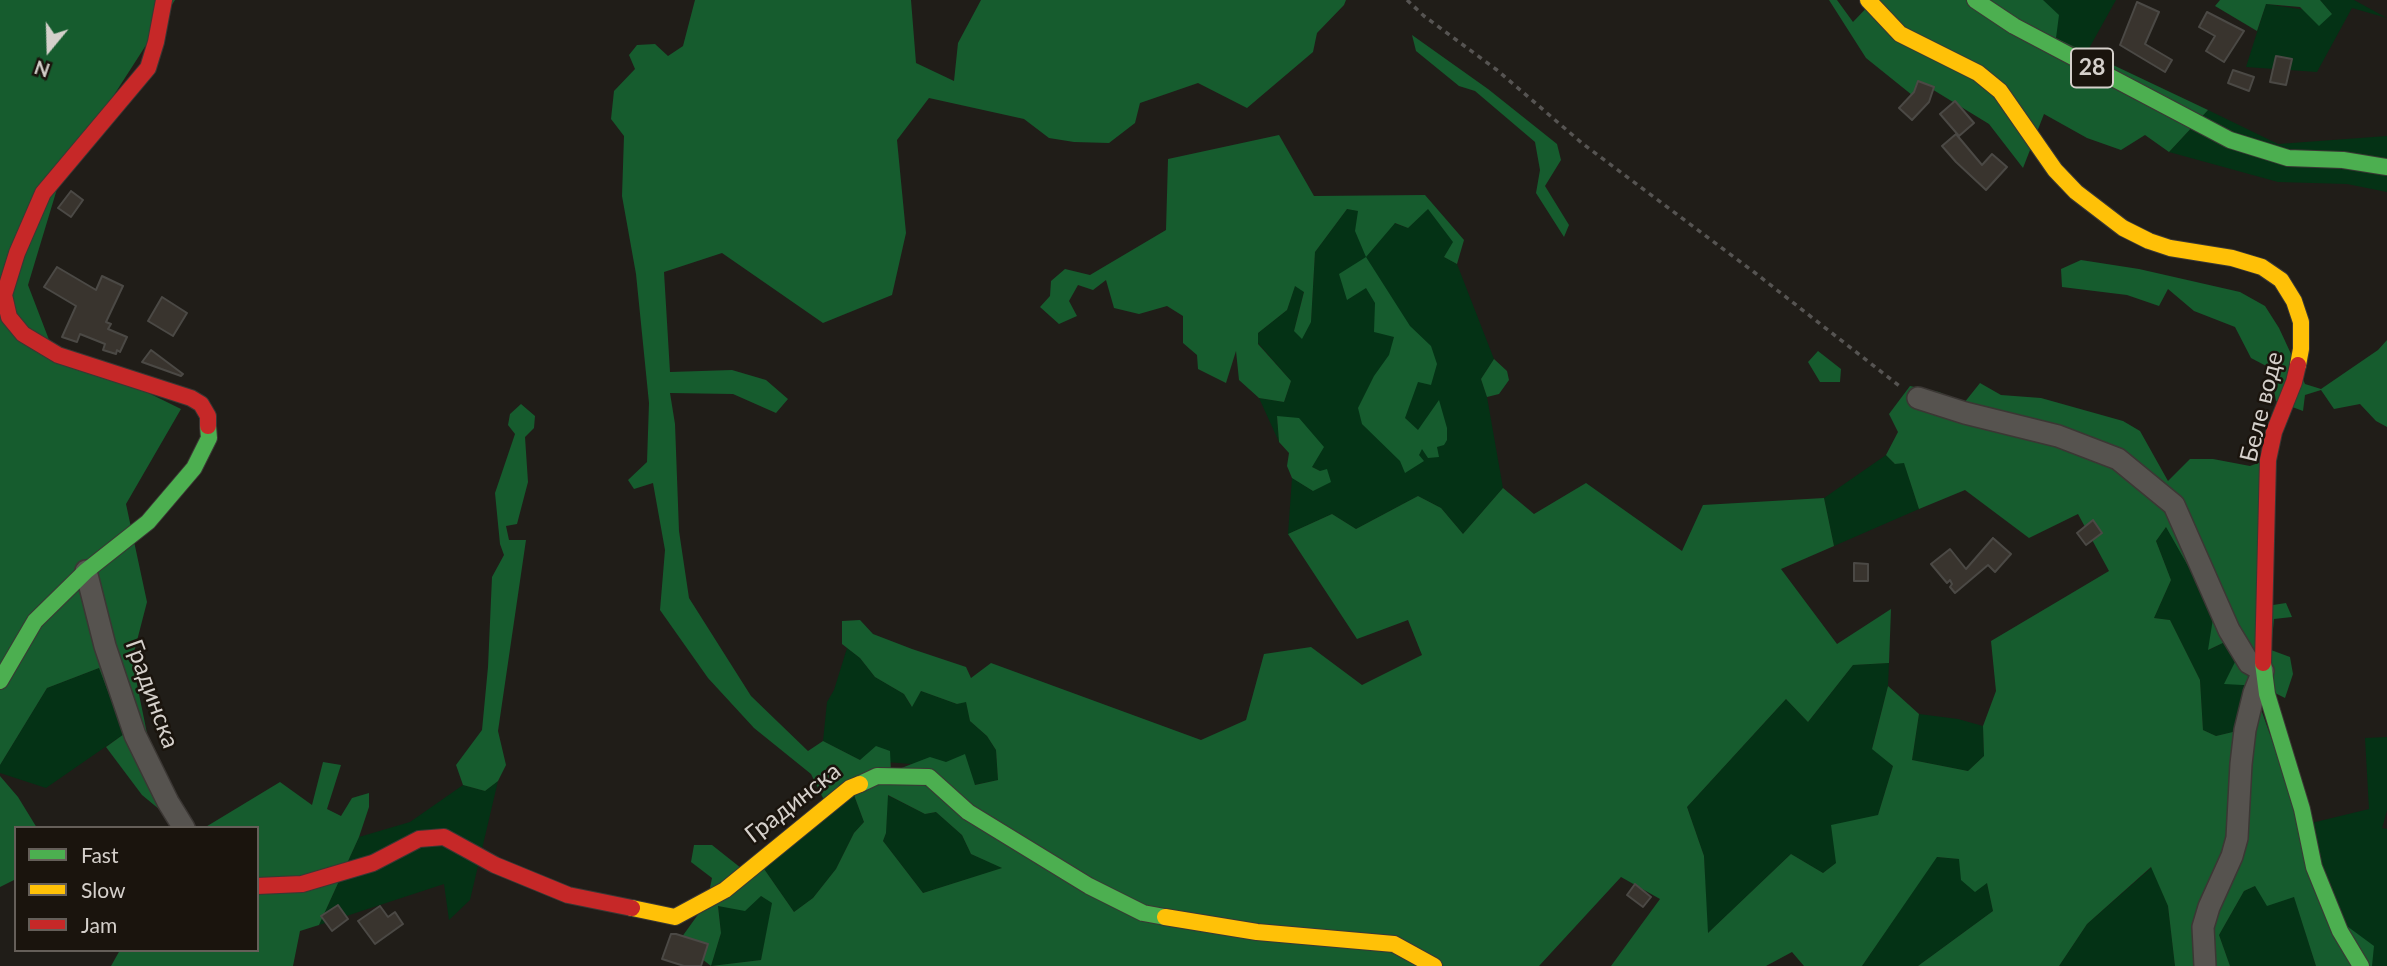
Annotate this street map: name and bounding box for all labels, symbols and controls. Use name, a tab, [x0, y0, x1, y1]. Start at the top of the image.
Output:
north arrow	[14, 14, 84, 84]
road number: 28	[2071, 48, 2113, 88]
text: N	[31, 56, 53, 83]
street label: Беле воде	[2234, 349, 2290, 465]
street label: Градинска	[119, 636, 185, 752]
street label: Градинска	[739, 757, 847, 849]
legend	[14, 826, 259, 952]
text: Fast	[81, 842, 118, 867]
text: Slow	[81, 877, 125, 902]
text: Jam	[81, 912, 117, 937]

